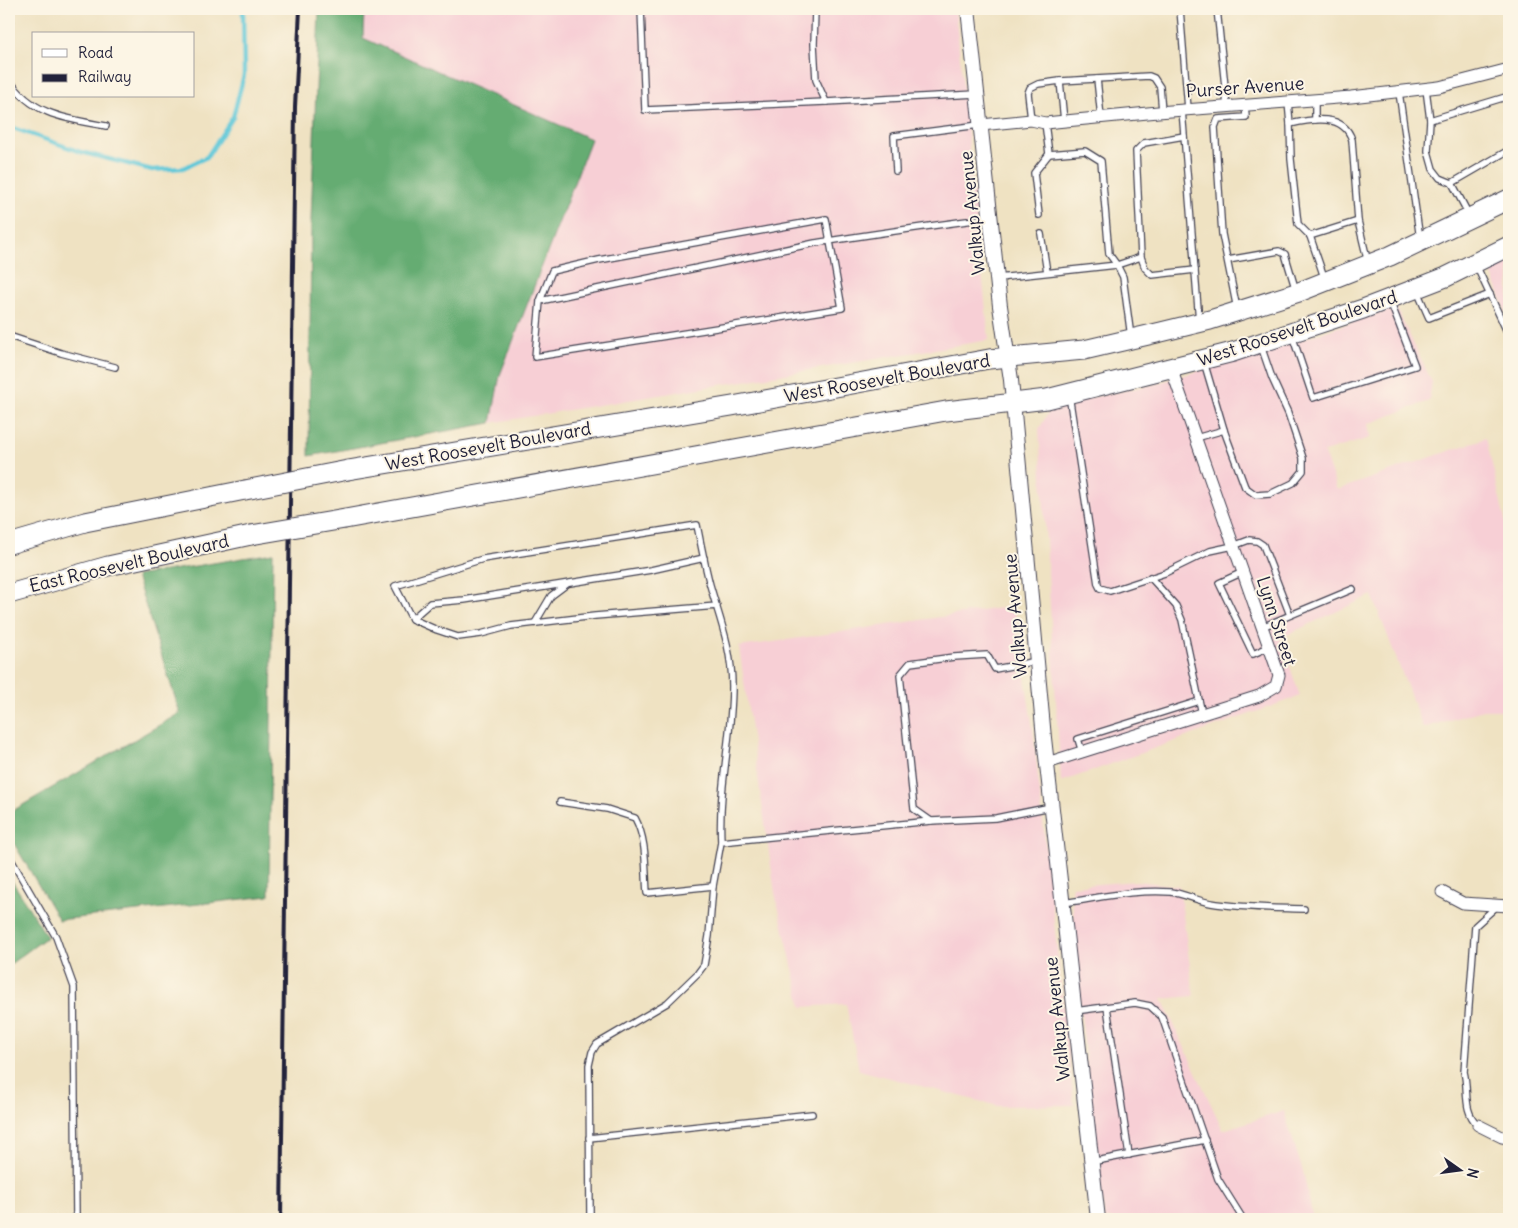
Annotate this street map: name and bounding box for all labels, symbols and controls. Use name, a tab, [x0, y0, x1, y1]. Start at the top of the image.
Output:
legend	[32, 32, 195, 98]
text: Road	[78, 43, 113, 62]
text: Railway	[78, 67, 132, 86]
street label: Purser Avenue	[1185, 71, 1305, 103]
street label: Walkup Avenue	[954, 150, 990, 276]
street label: West Roosevelt Boulevard	[1194, 285, 1400, 371]
street label: West Roosevelt Boulevard	[782, 348, 992, 407]
street label: West Roosevelt Boulevard	[383, 416, 593, 475]
street label: East Roosevelt Boulevard	[27, 529, 231, 597]
street label: Walkup Avenue	[998, 553, 1032, 679]
street label: Lynn Street	[1252, 573, 1302, 669]
street label: Walkup Avenue	[1039, 956, 1075, 1082]
north arrow	[1436, 1146, 1486, 1196]
text: N	[1463, 1166, 1483, 1180]

